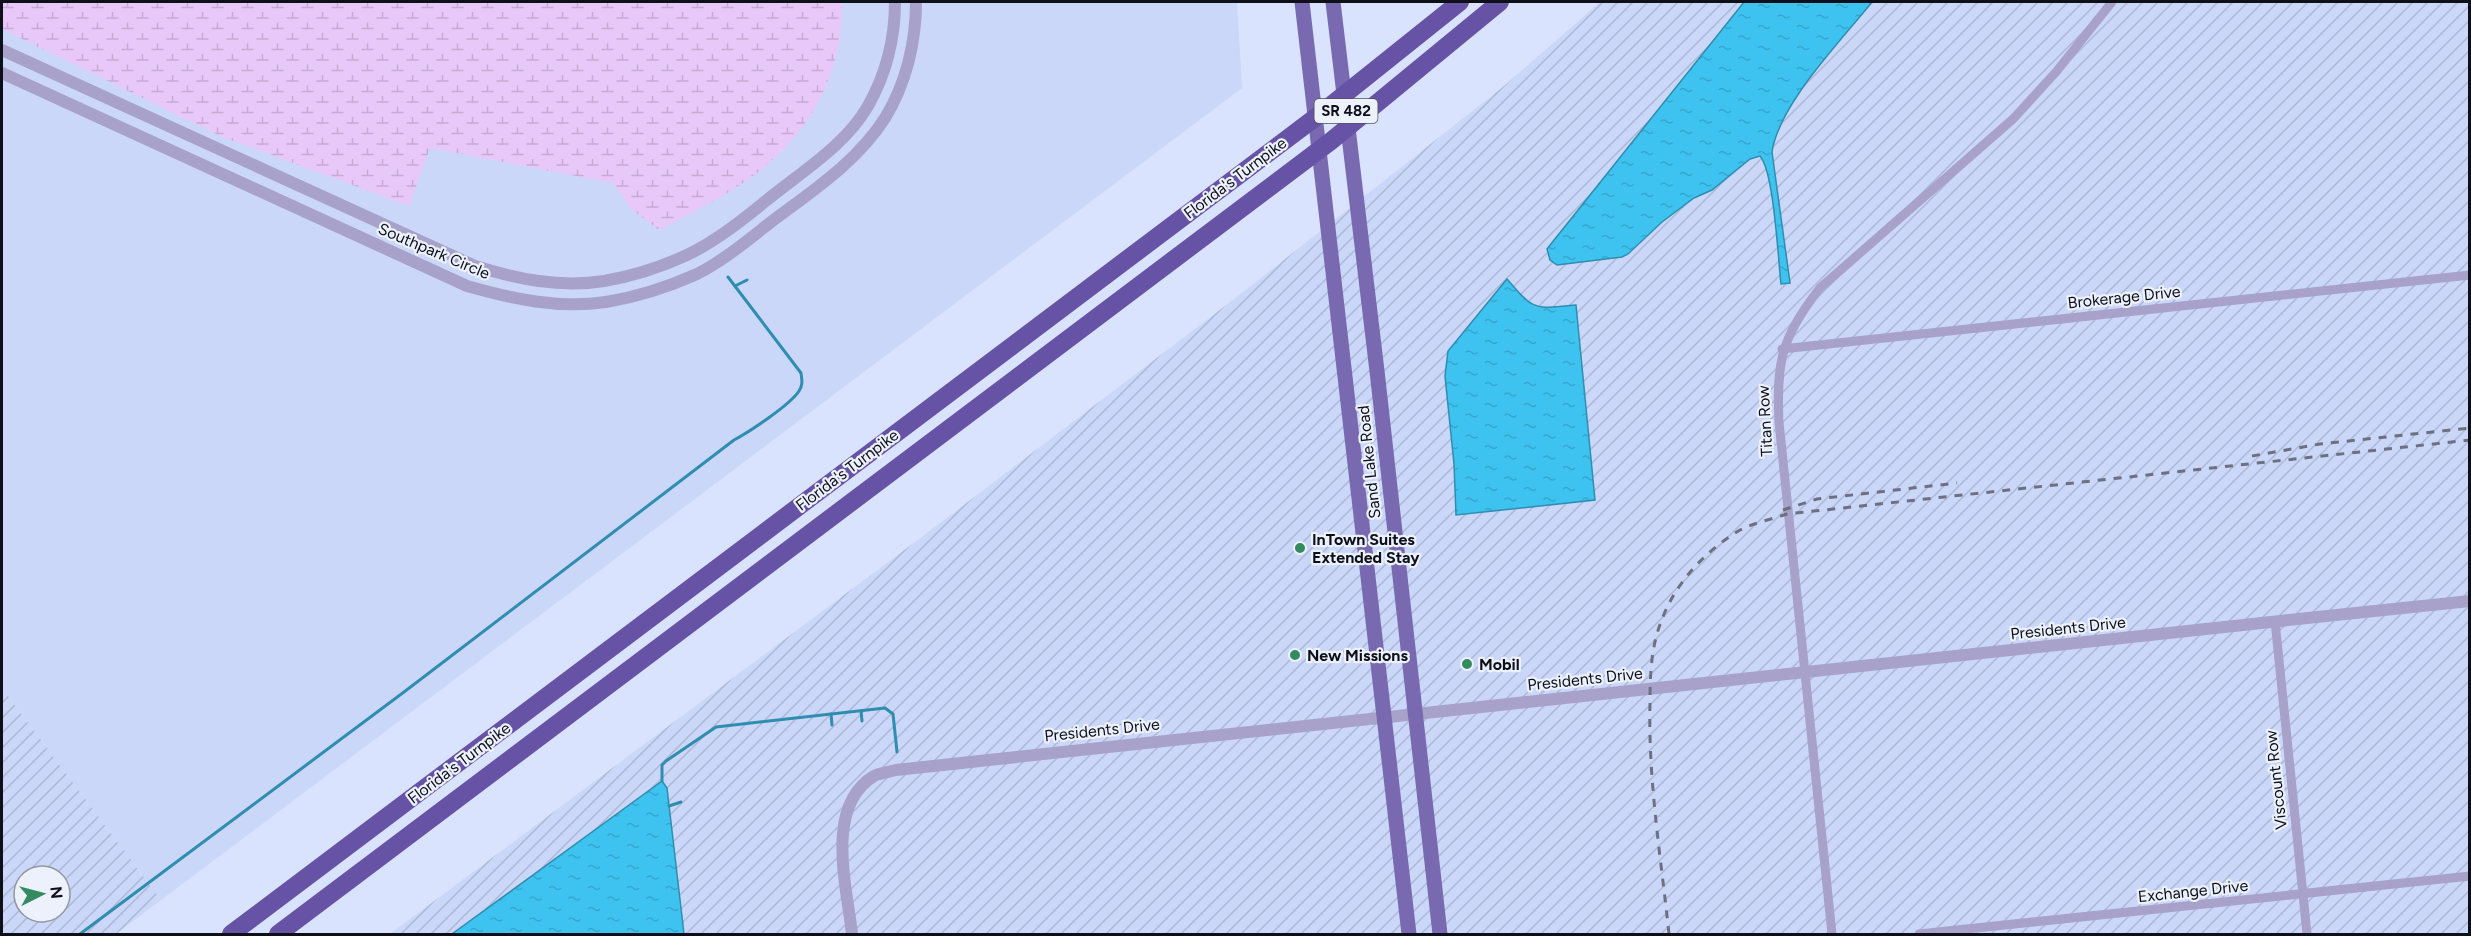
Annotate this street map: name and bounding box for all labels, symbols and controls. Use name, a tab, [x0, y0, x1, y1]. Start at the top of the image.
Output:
road number: SR 482	[1314, 99, 1378, 123]
street label: Florida's Turnpike	[1180, 133, 1290, 223]
street label: Southpark Circle	[375, 219, 493, 283]
street label: Brokerage Drive	[2067, 282, 2182, 312]
street label: Titan Row	[1754, 384, 1776, 457]
street label: Sand Lake Road	[1354, 404, 1384, 520]
street label: Florida's Turnpike	[792, 425, 902, 515]
place label: InTown Suites Extended Stay	[1312, 530, 1420, 567]
marker: InTown Suites Extended Stay	[1293, 541, 1307, 555]
street label: Presidents Drive	[2009, 612, 2127, 644]
place label: New Missions	[1307, 646, 1408, 665]
marker: New Missions	[1288, 648, 1302, 662]
place label: Mobil	[1479, 655, 1520, 674]
marker: Mobil	[1460, 657, 1474, 671]
street label: Presidents Drive	[1526, 663, 1644, 695]
street label: Presidents Drive	[1043, 714, 1161, 746]
street label: Florida's Turnpike	[404, 718, 514, 808]
street label: Viscount Row	[2261, 729, 2291, 831]
north arrow	[12, 864, 72, 924]
street label: Exchange Drive	[2137, 876, 2249, 906]
text: N	[46, 885, 67, 900]

